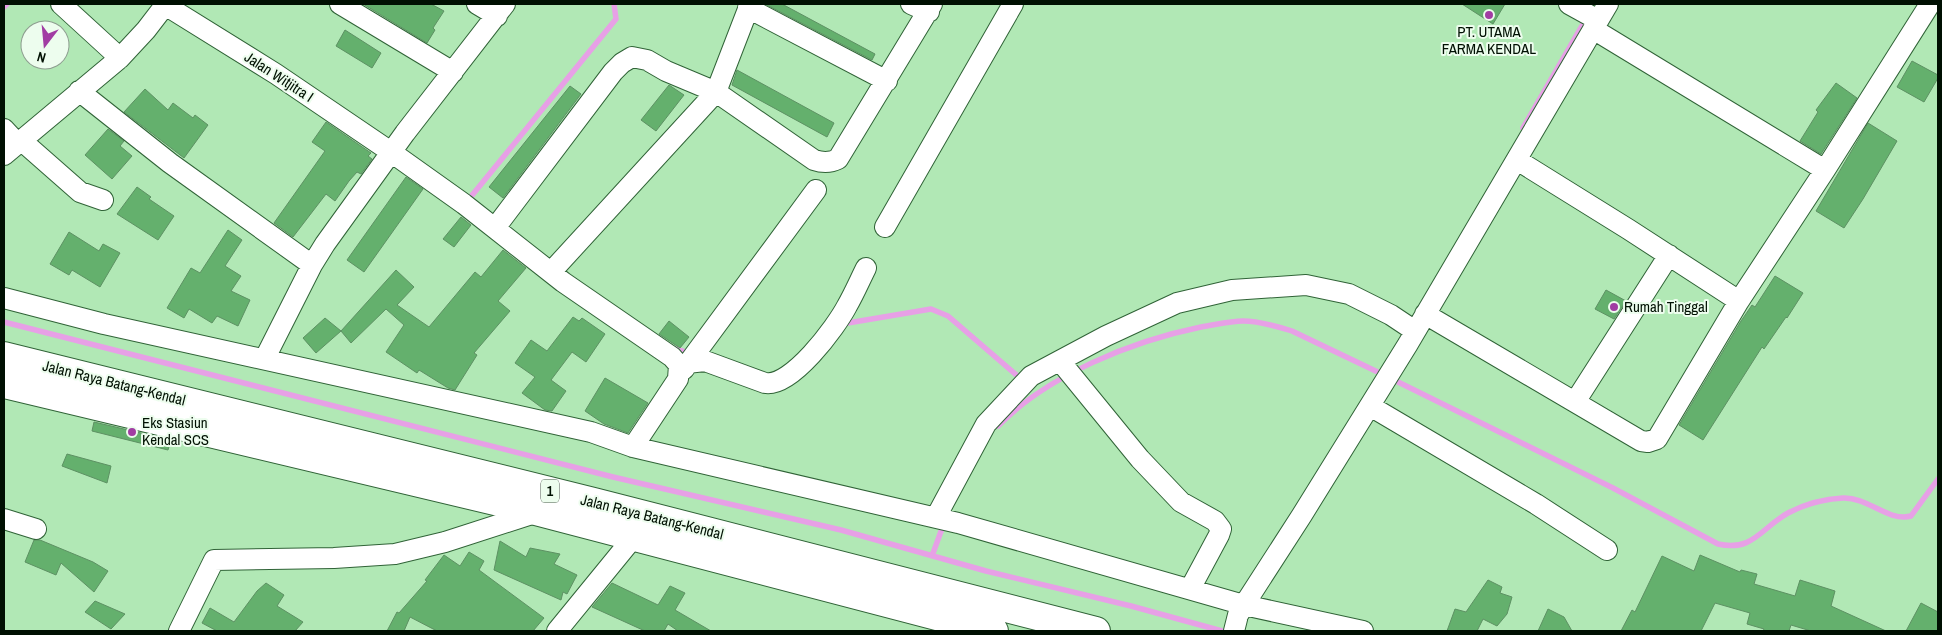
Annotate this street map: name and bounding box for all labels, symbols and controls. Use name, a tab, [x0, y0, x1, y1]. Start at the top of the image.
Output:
marker: PT. UTAMA FARMA KENDAL	[1483, 9, 1495, 21]
north arrow	[20, 20, 70, 70]
place label: PT. UTAMA FARMA KENDAL	[1442, 21, 1536, 59]
street label: Jalan Witjitra I	[241, 46, 318, 107]
text: N	[35, 48, 48, 67]
place label: Rumah Tinggal	[1624, 296, 1708, 317]
marker: Rumah Tinggal	[1608, 301, 1620, 313]
street label: Jalan Raya Batang-Kendal	[41, 355, 188, 410]
place label: Eks Stasiun Kendal SCS	[142, 412, 209, 450]
marker: Eks Stasiun Kendal SCS	[126, 426, 138, 438]
road number: 1	[541, 480, 559, 502]
street label: Jalan Raya Batang-Kendal	[579, 489, 726, 544]

